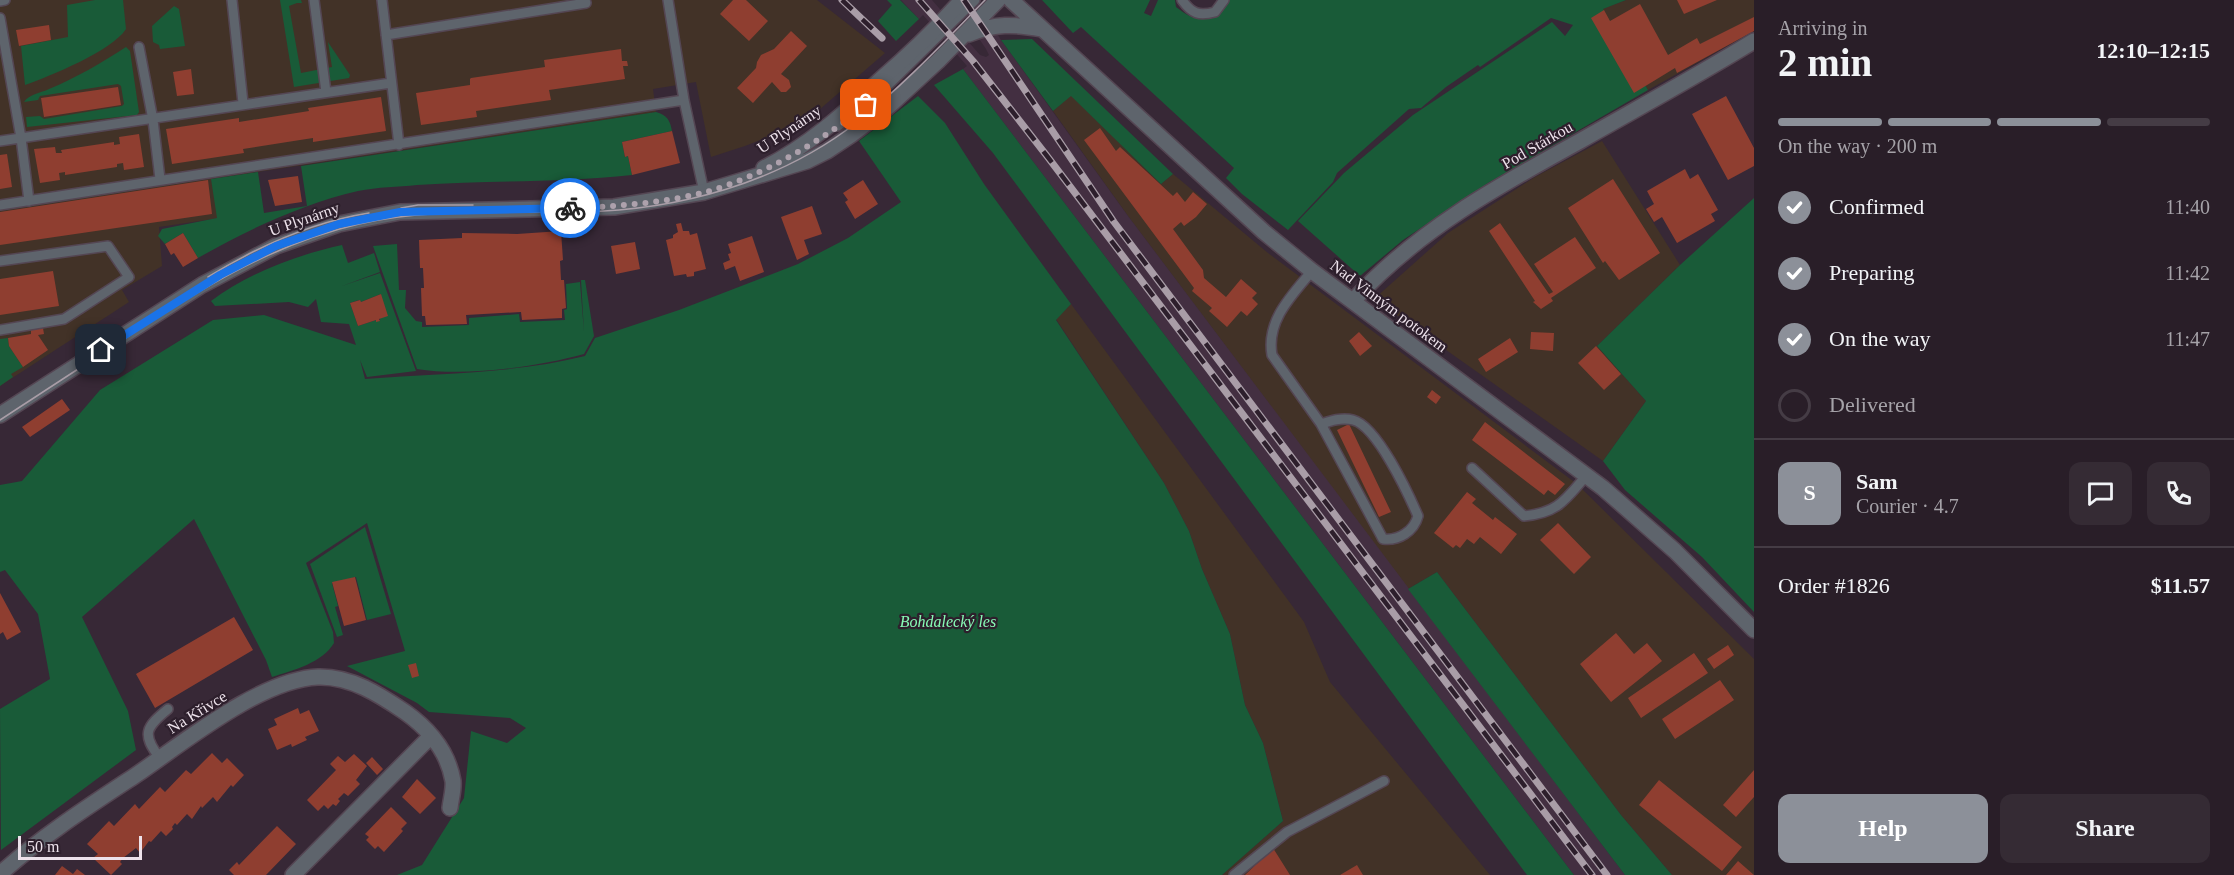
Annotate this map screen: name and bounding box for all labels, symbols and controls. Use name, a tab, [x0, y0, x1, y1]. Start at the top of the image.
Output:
text: Arriving in	[1778, 17, 1867, 39]
text: 12:10–12:15	[2096, 38, 2210, 63]
text: 2 min	[1778, 41, 1872, 84]
pin	[840, 79, 891, 130]
icon: bag	[849, 88, 882, 121]
street label: U Plynárny	[754, 101, 825, 157]
street label: Pod Stárkou	[1499, 118, 1575, 172]
text: On the way · 200 m	[1778, 135, 1937, 157]
courier	[540, 178, 600, 238]
icon: check	[1778, 191, 1811, 224]
icon: bike	[554, 192, 587, 225]
text: Confirmed	[1829, 194, 1924, 219]
text: 11:40	[2165, 196, 2210, 218]
street label: U Plynárny	[267, 199, 342, 240]
street label: Nad Vinným potokem	[1327, 257, 1451, 357]
icon: check	[1778, 257, 1811, 290]
text: Preparing	[1829, 260, 1915, 285]
text: 11:42	[2165, 262, 2210, 284]
icon: check	[1778, 323, 1811, 356]
pin	[75, 324, 126, 375]
text: On the way	[1829, 326, 1930, 351]
text: 11:47	[2165, 328, 2210, 350]
icon: home	[84, 333, 117, 366]
text: Delivered	[1829, 392, 1916, 417]
button: chat	[2069, 462, 2132, 525]
button: phone	[2147, 462, 2210, 525]
text: Sam	[1856, 469, 1898, 494]
text: S	[1803, 480, 1816, 505]
text: Courier · 4.7	[1856, 495, 1959, 517]
text: Order #1826	[1778, 573, 1890, 598]
text: $11.57	[2151, 573, 2210, 598]
park label: Bohdalecký les	[900, 613, 996, 631]
street label: Na Křivce	[164, 687, 230, 737]
button: Help	[1778, 794, 1988, 863]
button: Share	[2000, 794, 2210, 863]
scale bar	[18, 833, 142, 860]
text: 50 m	[27, 838, 59, 855]

